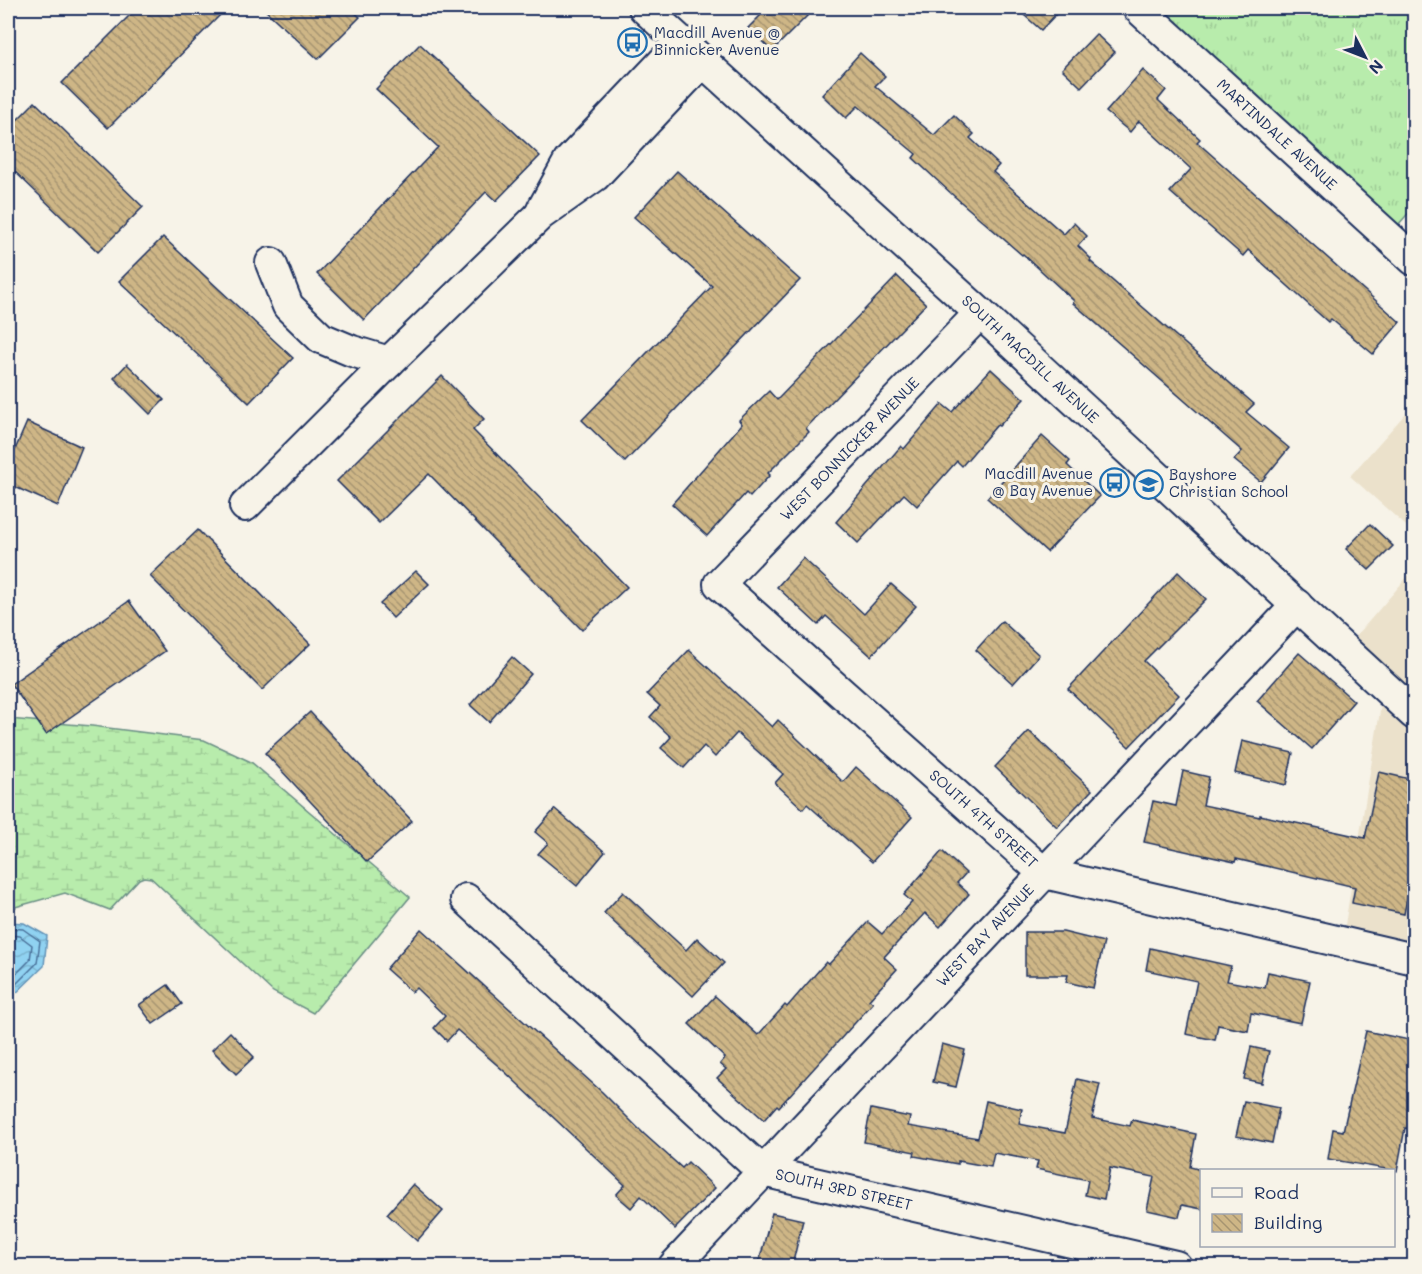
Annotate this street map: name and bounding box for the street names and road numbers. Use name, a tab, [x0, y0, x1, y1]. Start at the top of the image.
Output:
street label: MARTINDALE AVENUE	[1213, 74, 1342, 194]
street label: SOUTH MACDILL AVENUE	[958, 290, 1104, 427]
street label: WEST BONNICKER AVENUE	[775, 372, 923, 524]
street label: SOUTH 4TH STREET	[925, 765, 1043, 872]
street label: WEST BAY AVENUE	[931, 879, 1038, 991]
street label: SOUTH 3RD STREET	[774, 1163, 914, 1214]

